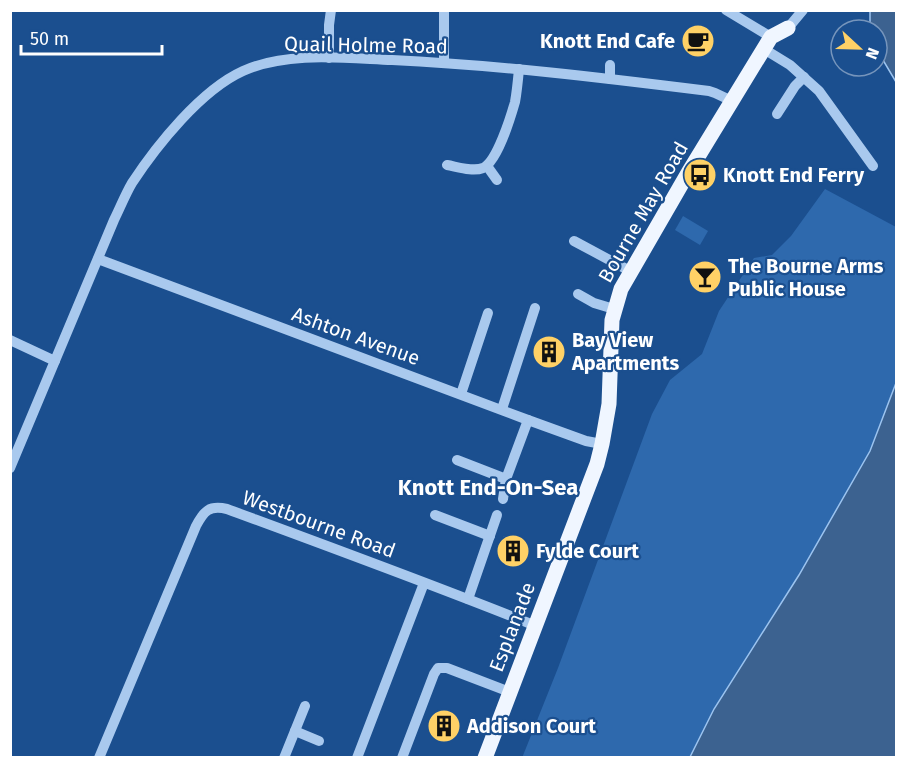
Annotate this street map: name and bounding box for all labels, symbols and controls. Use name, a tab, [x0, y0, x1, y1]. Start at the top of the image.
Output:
scale bar	[21, 18, 162, 56]
north arrow	[829, 18, 889, 78]
cafe icon: Knott End Cafe	[680, 23, 716, 59]
text: 50 m	[30, 28, 69, 50]
place label: Knott End Cafe	[540, 29, 675, 53]
street label: Quail Holme Road	[284, 32, 448, 58]
text: N	[862, 45, 883, 62]
street label: Bourne May Road	[593, 137, 693, 287]
bus stop icon: Knott End Ferry	[682, 157, 718, 193]
place label: Knott End Ferry	[723, 163, 865, 187]
place label: The Bourne Arms Public House	[728, 254, 884, 301]
bar icon: The Bourne Arms Public House	[687, 259, 723, 295]
street label: Ashton Avenue	[289, 302, 423, 370]
place label: Bay View Apartments	[571, 328, 679, 375]
building icon: Bay View Apartments	[531, 334, 567, 370]
district label: Knott End-On-Sea	[398, 474, 578, 501]
street label: Westbourne Road	[239, 485, 399, 563]
building icon: Fylde Court	[495, 533, 531, 569]
place label: Fylde Court	[536, 539, 639, 563]
street label: Esplanade	[484, 579, 540, 675]
building icon: Addison Court	[426, 708, 462, 744]
place label: Addison Court	[466, 714, 596, 738]

